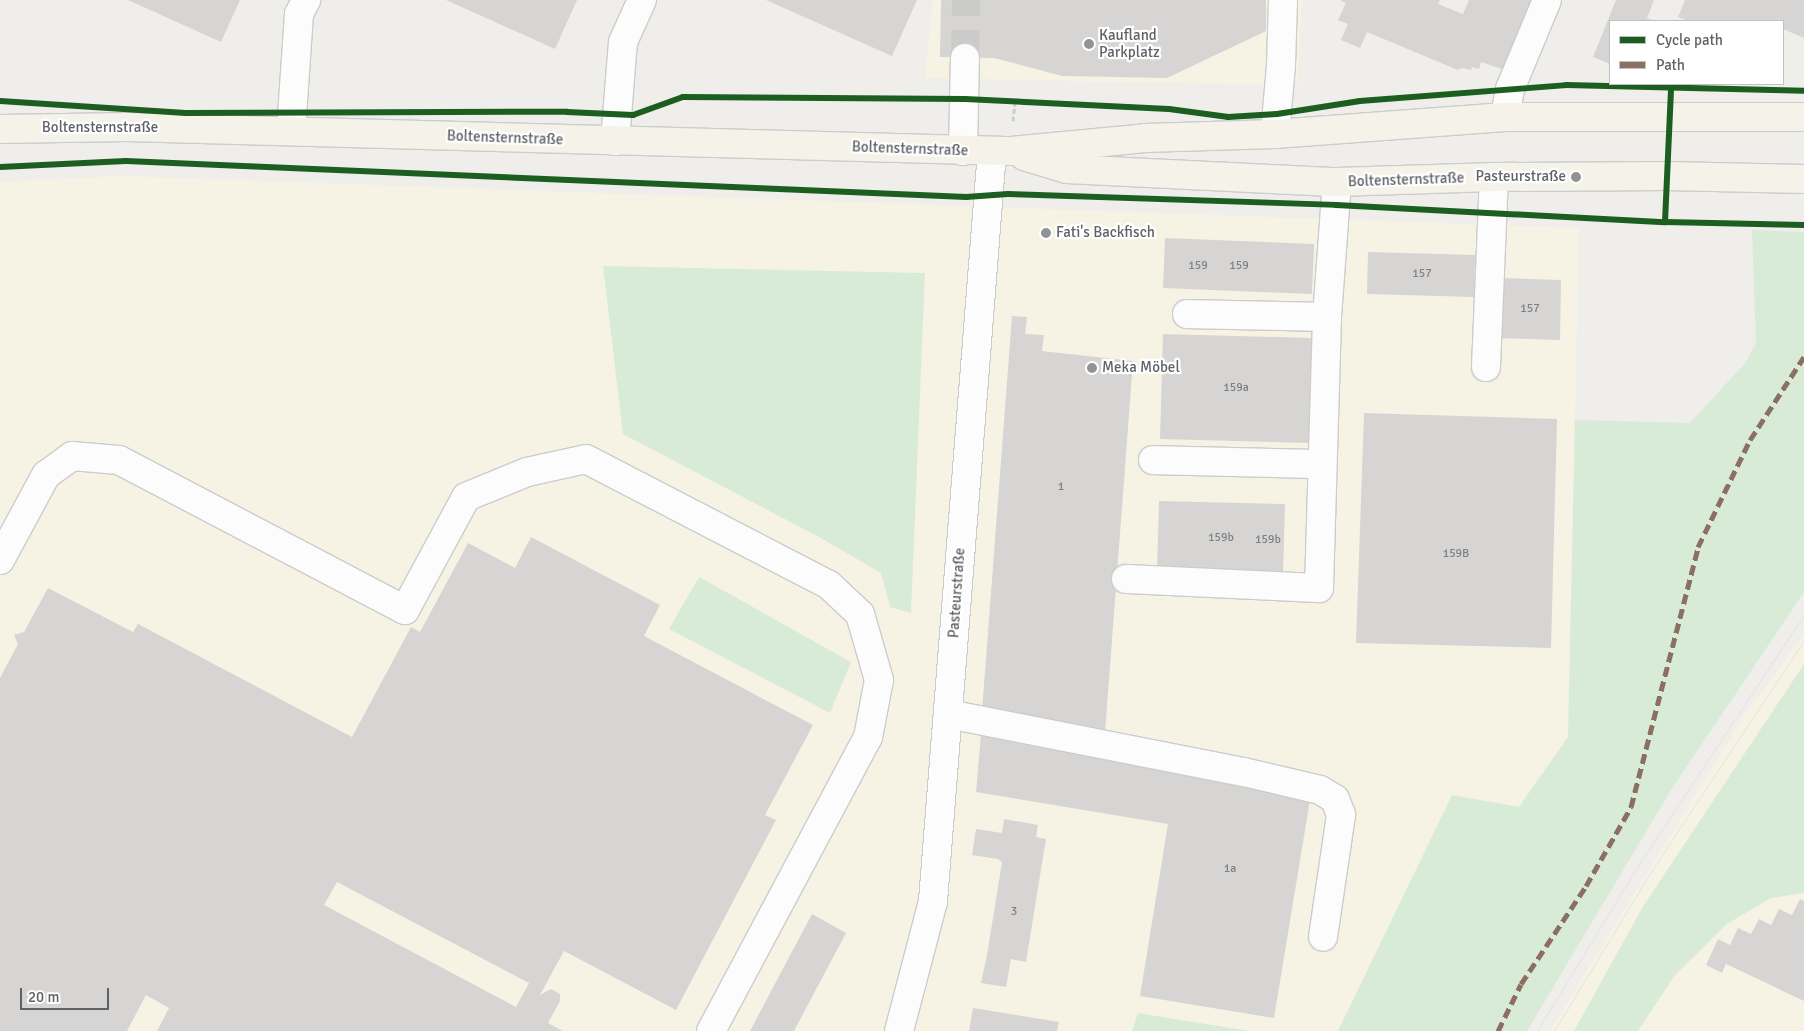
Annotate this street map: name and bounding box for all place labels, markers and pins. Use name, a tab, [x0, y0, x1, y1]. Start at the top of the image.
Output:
place label: Kaufland Parkplatz	[1099, 26, 1160, 61]
marker: Kaufland Parkplatz	[1083, 38, 1095, 50]
place label: Pasteurstraße	[1476, 168, 1566, 186]
marker: Pasteurstraße	[1570, 171, 1582, 183]
place label: Fati's Backfisch	[1056, 224, 1155, 242]
marker: Fati's Backfisch	[1040, 227, 1052, 239]
place label: Meka Möbel	[1102, 359, 1180, 377]
marker: Meka Möbel	[1086, 362, 1098, 374]

